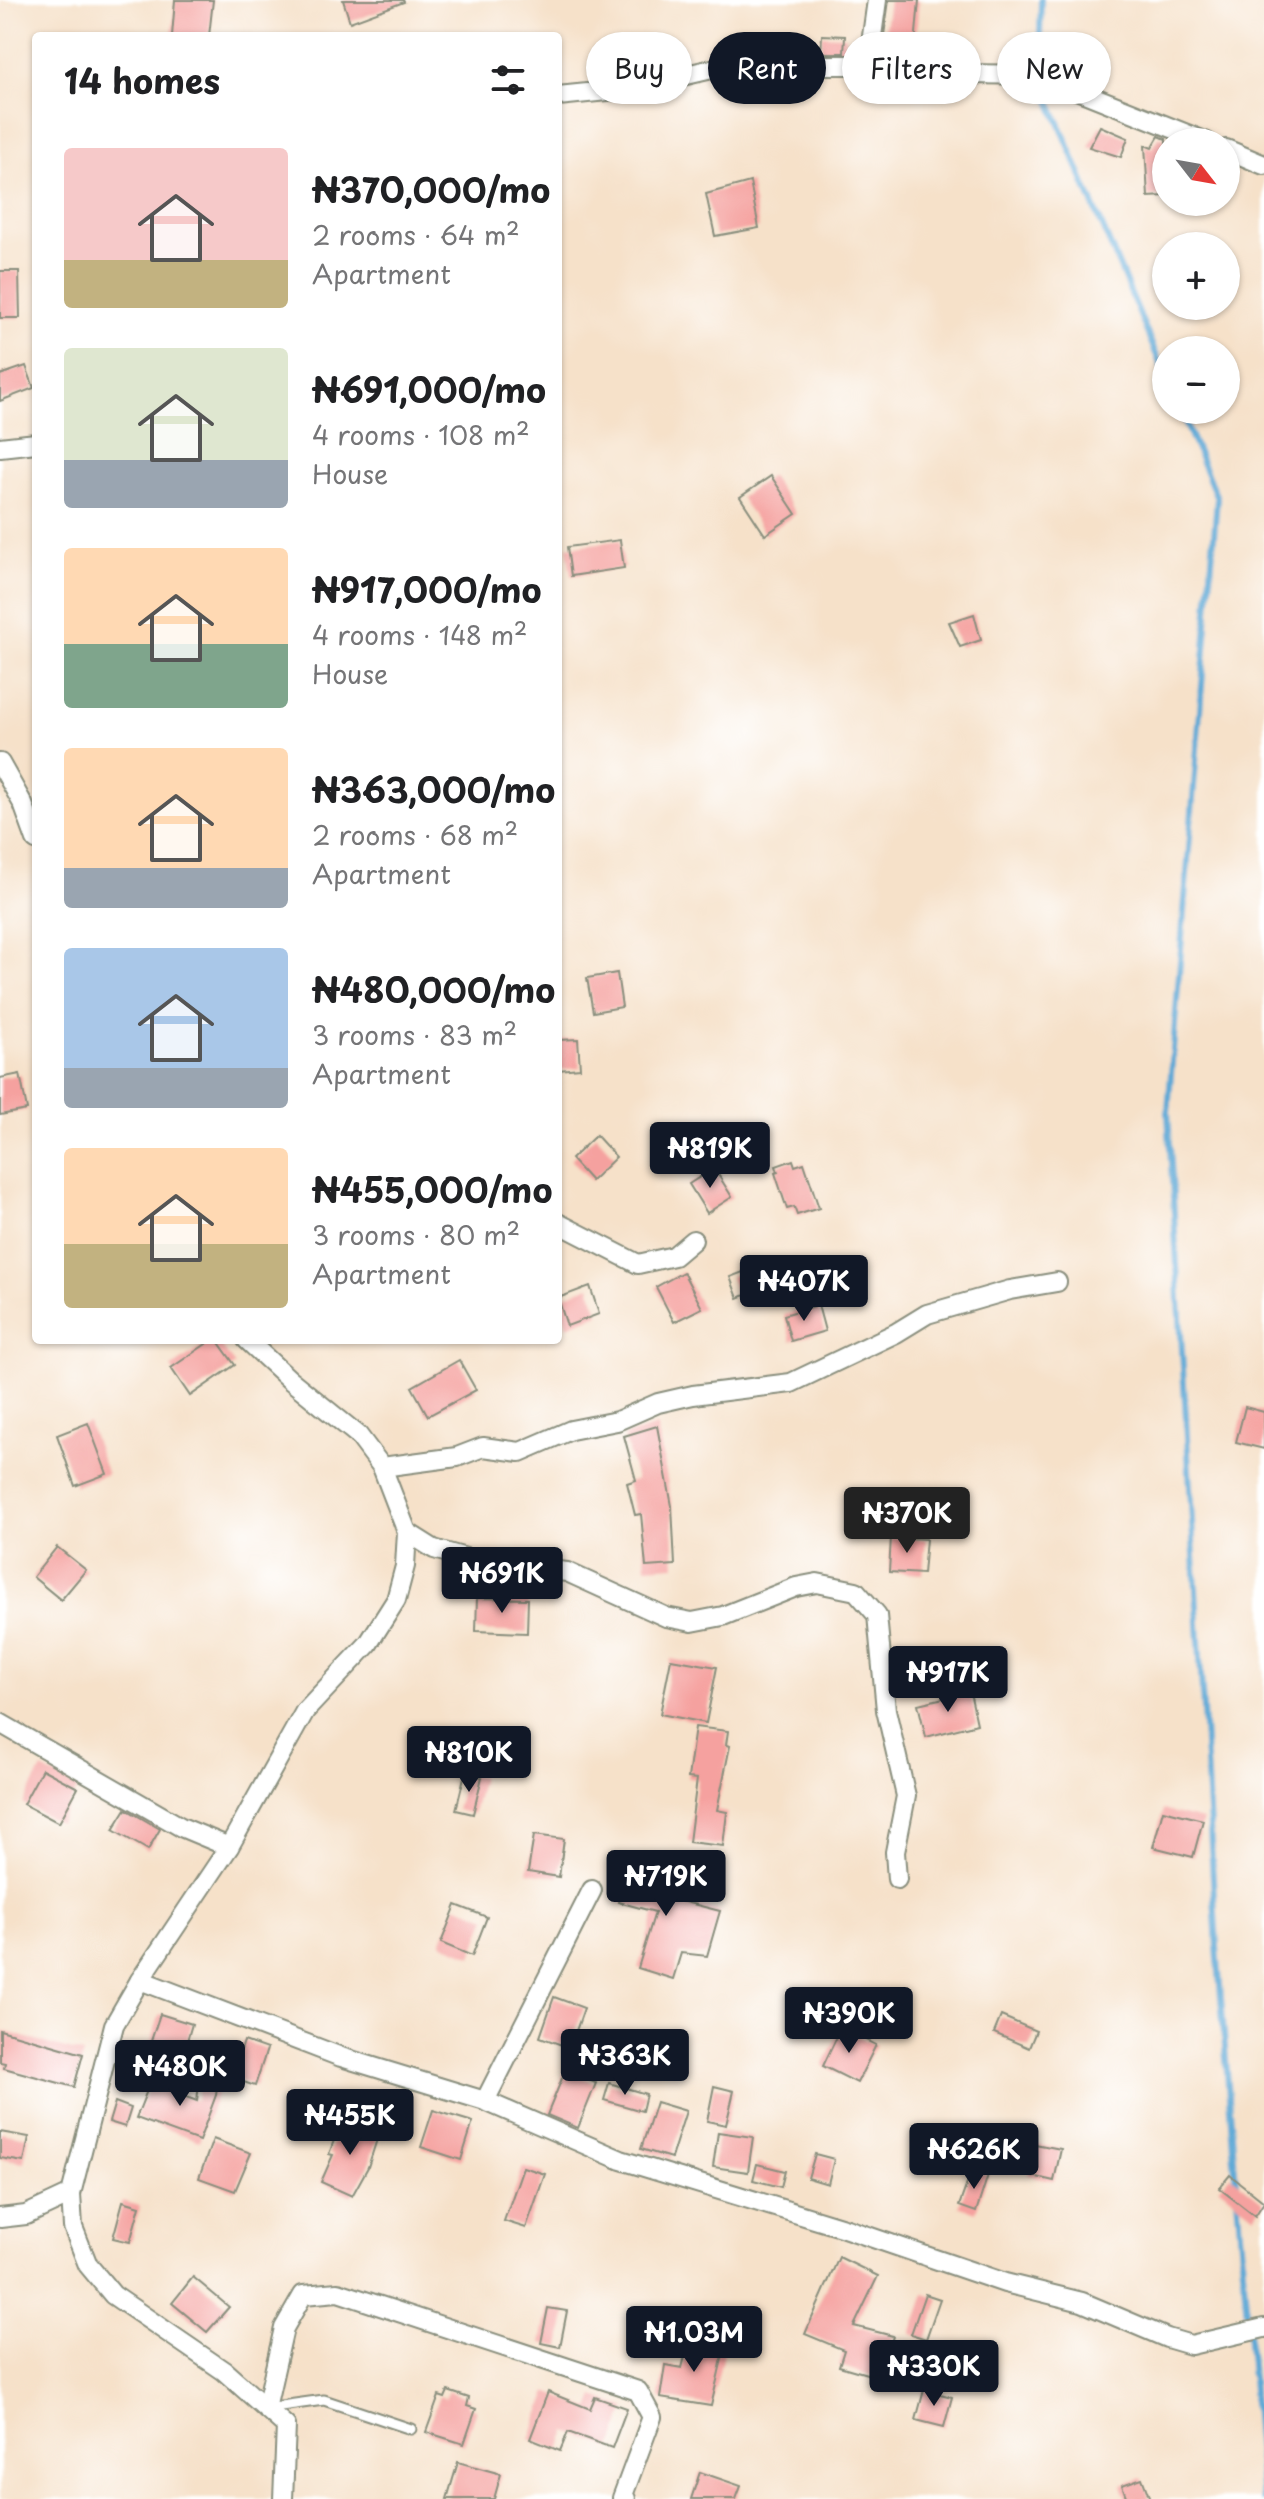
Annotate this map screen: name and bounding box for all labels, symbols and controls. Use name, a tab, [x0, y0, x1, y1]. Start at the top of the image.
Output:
chip: Buy	[586, 32, 692, 104]
chip: Rent	[708, 32, 826, 104]
chip: Filters	[842, 32, 981, 104]
chip: New	[997, 32, 1111, 104]
text: 14 homes	[64, 54, 220, 106]
icon: filters	[486, 58, 530, 102]
north arrow	[1152, 128, 1240, 216]
map controls	[1152, 128, 1240, 424]
text: ₦370,000/mo	[312, 163, 550, 215]
icon: home	[128, 180, 224, 276]
text: 2 rooms · 64 m²	[312, 215, 520, 254]
button: +	[1152, 232, 1240, 320]
text: Apartment	[312, 254, 451, 293]
button: −	[1152, 336, 1240, 424]
text: ₦691,000/mo	[312, 363, 546, 415]
icon: home	[128, 380, 224, 476]
text: 4 rooms · 108 m²	[312, 415, 530, 454]
text: House	[312, 454, 388, 493]
text: ₦917,000/mo	[312, 563, 541, 615]
icon: home	[128, 580, 224, 676]
text: 4 rooms · 148 m²	[312, 615, 527, 654]
text: House	[312, 654, 388, 693]
text: ₦363,000/mo	[312, 763, 555, 815]
icon: home	[128, 780, 224, 876]
text: 2 rooms · 68 m²	[312, 815, 518, 854]
text: Apartment	[312, 854, 451, 893]
text: ₦480,000/mo	[312, 963, 555, 1015]
icon: home	[128, 980, 224, 1076]
text: 3 rooms · 83 m²	[312, 1015, 517, 1054]
text: Apartment	[312, 1054, 451, 1093]
pin: ₦819K	[654, 1122, 766, 1190]
text: ₦819K	[668, 1128, 752, 1167]
text: ₦455,000/mo	[312, 1163, 552, 1215]
icon: home	[128, 1180, 224, 1276]
text: 3 rooms · 80 m²	[312, 1215, 520, 1254]
text: Apartment	[312, 1254, 451, 1293]
pin: ₦407K	[748, 1255, 860, 1323]
text: ₦407K	[758, 1261, 850, 1300]
pin: ₦370K	[851, 1487, 963, 1555]
text: ₦370K	[862, 1493, 952, 1532]
pin: ₦691K	[446, 1547, 558, 1615]
text: ₦691K	[460, 1553, 544, 1592]
pin: ₦917K	[892, 1646, 1004, 1714]
text: ₦917K	[907, 1652, 989, 1691]
pin: ₦810K	[413, 1726, 525, 1794]
text: ₦810K	[425, 1732, 513, 1771]
pin: ₦719K	[610, 1850, 722, 1918]
text: ₦719K	[625, 1856, 707, 1895]
pin: ₦390K	[793, 1987, 905, 2055]
text: ₦390K	[803, 1993, 895, 2032]
pin: ₦363K	[569, 2029, 681, 2097]
text: ₦363K	[579, 2035, 671, 2074]
pin: ₦480K	[124, 2040, 236, 2108]
text: ₦480K	[133, 2046, 227, 2085]
pin: ₦455K	[294, 2089, 406, 2157]
text: ₦455K	[305, 2095, 396, 2134]
pin: ₦626K	[918, 2123, 1030, 2191]
text: ₦626K	[927, 2129, 1021, 2168]
pin: ₦1.03M	[629, 2306, 759, 2374]
text: ₦1.03M	[644, 2312, 744, 2351]
pin: ₦330K	[878, 2340, 990, 2408]
text: ₦330K	[887, 2346, 981, 2385]

